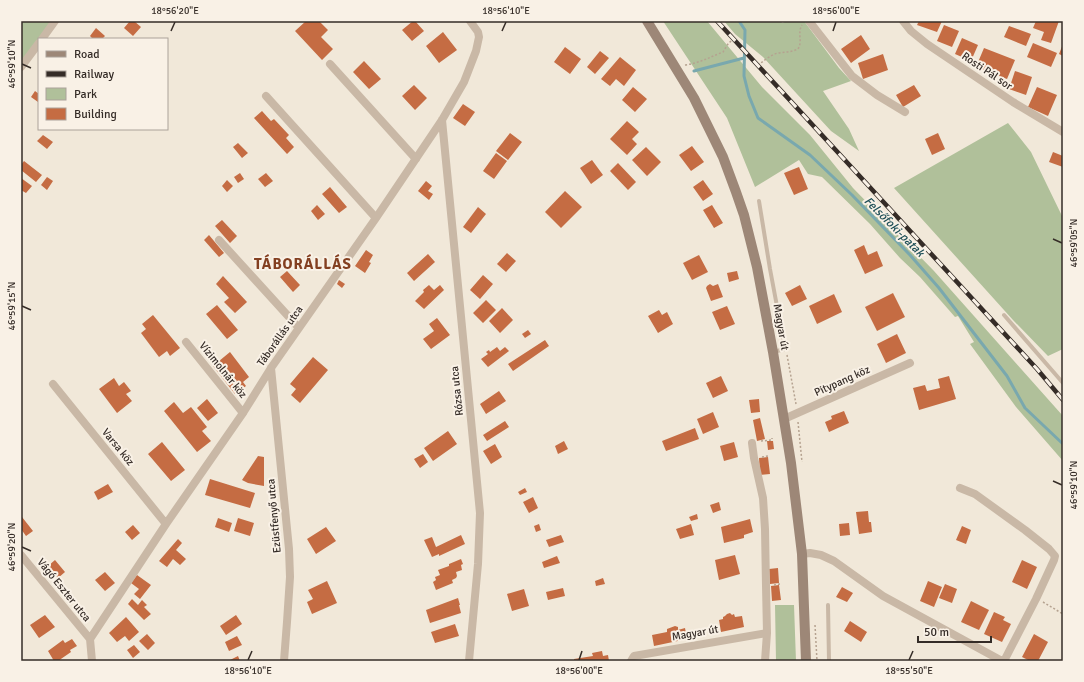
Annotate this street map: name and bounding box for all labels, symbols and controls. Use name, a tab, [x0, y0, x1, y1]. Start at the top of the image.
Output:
text: 18°56'20"E	[151, 5, 199, 17]
text: 18°56'10"E	[482, 5, 530, 17]
text: 18°56'00"E	[812, 5, 860, 17]
legend	[38, 38, 168, 130]
text: 46°59'10"N	[6, 40, 18, 88]
text: Road	[74, 47, 100, 62]
street label: Rosti Pál sor	[959, 49, 1015, 93]
text: Railway	[74, 67, 114, 82]
text: Park	[74, 87, 97, 102]
text: Building	[74, 107, 117, 122]
water label: Felsőfoki-patak	[861, 194, 928, 261]
text: 46°59'05"N	[1068, 219, 1080, 267]
district label: TÁBORÁLLÁS	[254, 254, 352, 273]
text: 46°59'15"N	[6, 282, 18, 330]
street label: Táborállás utca	[254, 303, 306, 369]
street label: Magyar út	[771, 303, 792, 351]
street label: Vízimolnár köz	[196, 339, 250, 401]
street label: Pitypang köz	[812, 363, 872, 399]
street label: Rózsa utca	[448, 365, 466, 417]
street label: Varsa köz	[99, 426, 137, 468]
text: 46°59'10"N	[1068, 461, 1080, 509]
street label: Ezüstfenyő utca	[264, 478, 284, 554]
text: 46°59'20"N	[6, 523, 18, 571]
street label: Vágó Eszter utca	[35, 556, 94, 625]
scale bar	[918, 618, 991, 644]
street label: Magyar út	[671, 622, 719, 643]
text: 50 m	[924, 625, 949, 640]
text: 18°56'10"E	[224, 665, 272, 677]
text: 18°56'00"E	[555, 665, 603, 677]
text: 18°55'50"E	[885, 665, 933, 677]

